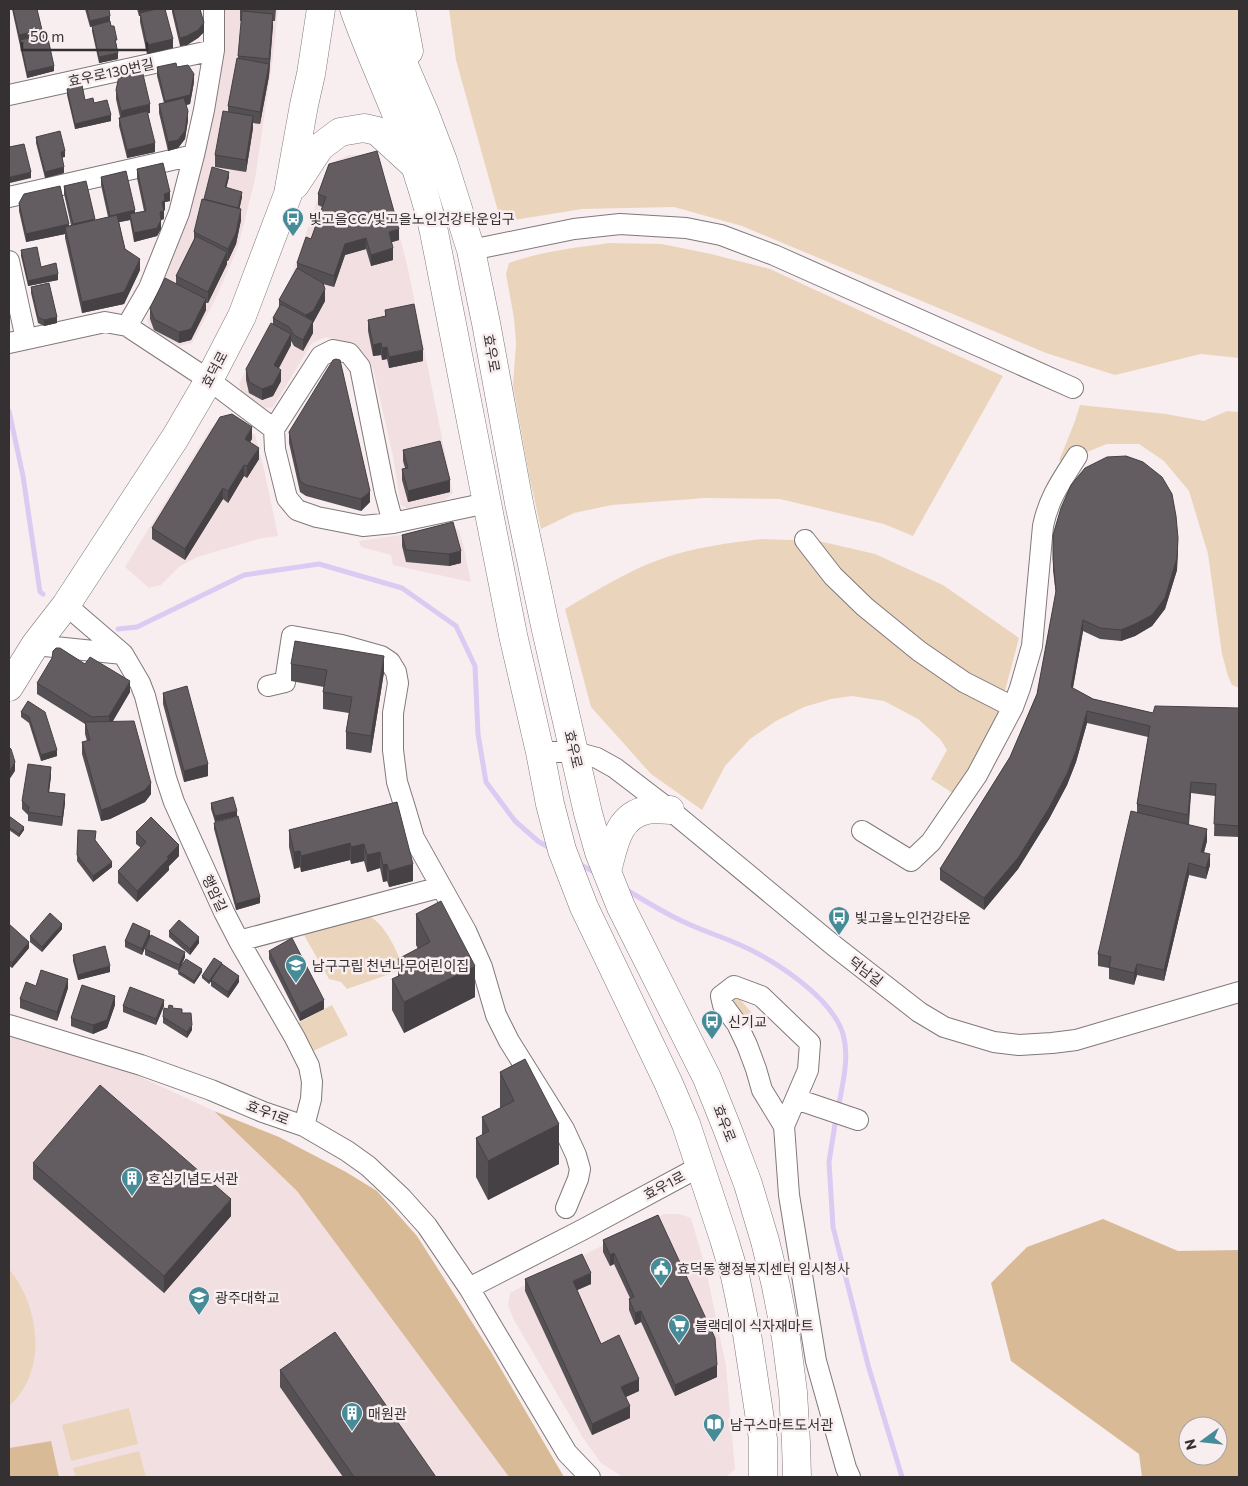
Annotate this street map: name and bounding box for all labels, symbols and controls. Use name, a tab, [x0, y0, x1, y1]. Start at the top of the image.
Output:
scale bar	[22, 20, 148, 52]
text: 50 m	[30, 27, 64, 45]
street label: 효우로130번길	[66, 55, 156, 89]
bus stop icon: 빛고을CC/빛고을노인건강타운입구	[281, 206, 305, 237]
place label: 빛고을CC/빛고을노인건강타운입구	[309, 210, 515, 227]
street label: 효우로	[480, 332, 504, 374]
street label: 효덕로	[197, 348, 231, 390]
street label: 효우로	[561, 728, 587, 770]
street label: 행암길	[199, 872, 231, 914]
bus stop icon: 빛고을노인건강타운	[827, 905, 851, 936]
place label: 빛고을노인건강타운	[855, 909, 971, 926]
street label: 덕남길	[846, 952, 886, 990]
school or university icon: 남구구립 천년나무어린이집	[284, 953, 308, 984]
place label: 남구구립 천년나무어린이집	[312, 957, 469, 974]
bus stop icon: 신기교	[700, 1009, 724, 1040]
place label: 신기교	[728, 1013, 767, 1030]
street label: 효우1로	[244, 1096, 292, 1128]
street label: 효우로	[710, 1102, 740, 1144]
building icon: 호심기념도서관	[120, 1166, 144, 1197]
street label: 효우1로	[640, 1167, 688, 1203]
place label: 호심기념도서관	[148, 1170, 238, 1187]
public building icon: 효덕동 행정복지센터 임시청사	[649, 1256, 673, 1287]
place label: 효덕동 행정복지센터 임시청사	[677, 1260, 850, 1277]
school or university icon: 광주대학교	[187, 1285, 211, 1316]
place label: 광주대학교	[215, 1289, 280, 1306]
supermarket icon: 블랙데이 식자재마트	[667, 1313, 691, 1344]
place label: 블랙데이 식자재마트	[695, 1317, 814, 1334]
building icon: 매원관	[340, 1401, 364, 1432]
place label: 매원관	[368, 1405, 407, 1422]
library icon: 남구스마트도서관	[702, 1412, 726, 1443]
place label: 남구스마트도서관	[730, 1416, 833, 1433]
north arrow	[1178, 1416, 1228, 1466]
text: N	[1180, 1437, 1200, 1452]

